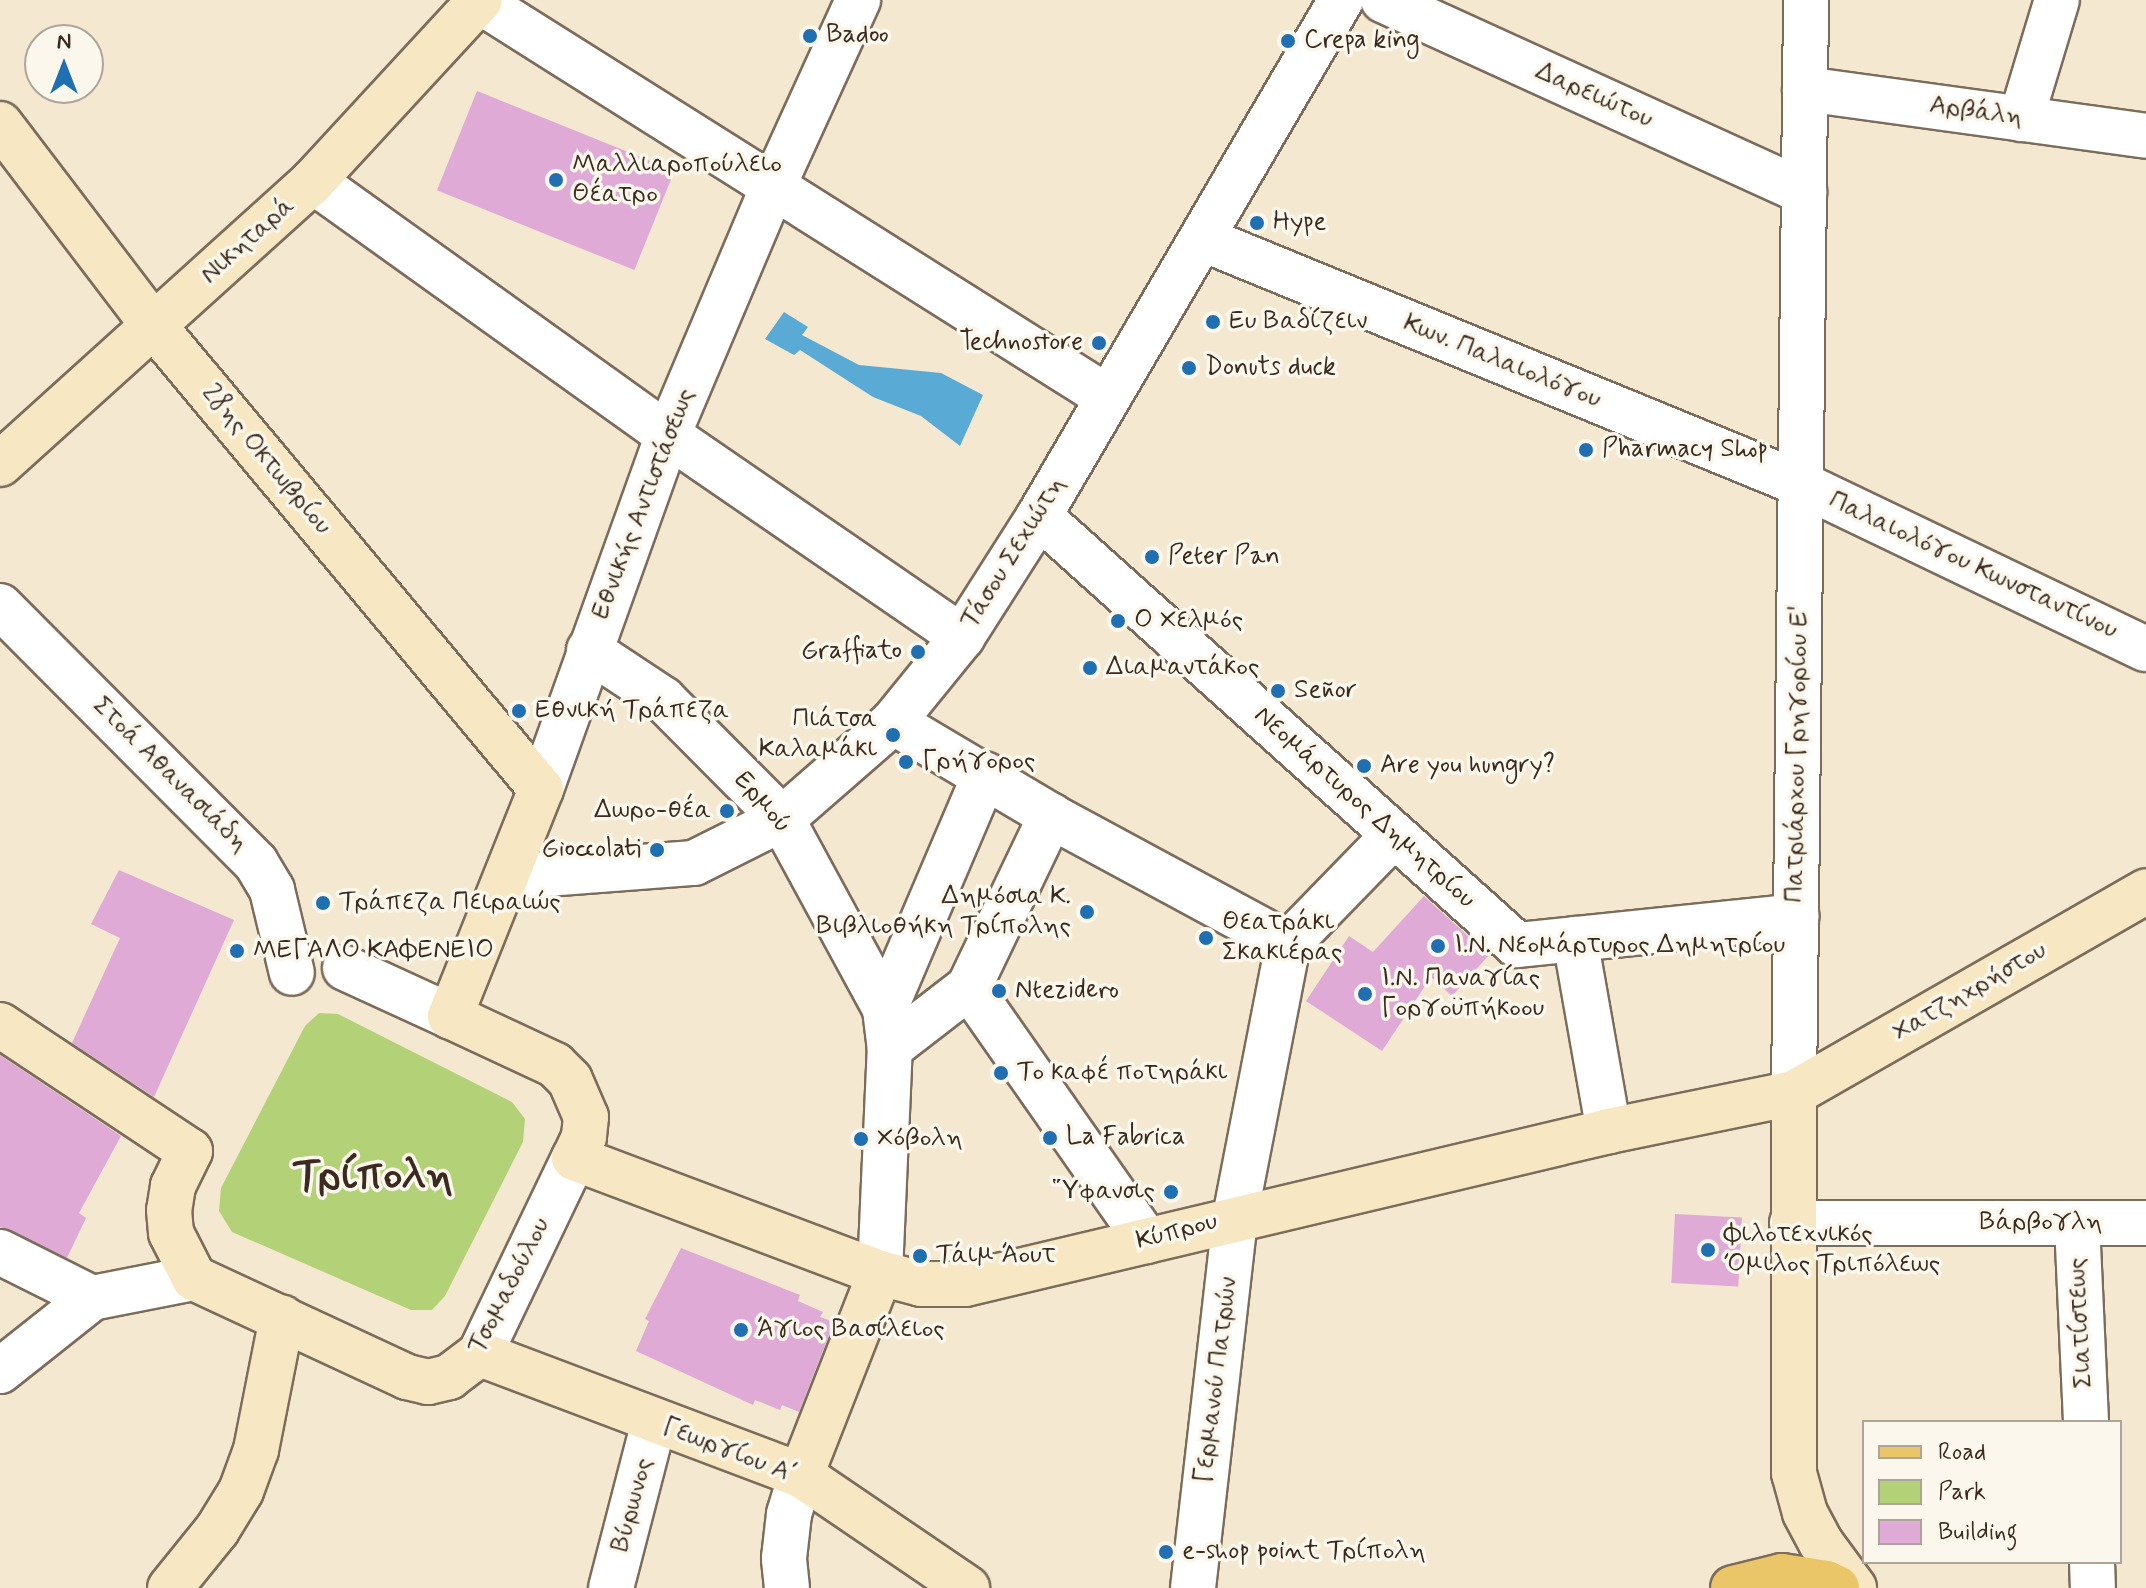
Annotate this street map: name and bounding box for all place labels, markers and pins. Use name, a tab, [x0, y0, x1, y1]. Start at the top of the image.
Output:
place label: Badoo	[826, 20, 889, 52]
place label: Crepa king	[1304, 25, 1419, 57]
marker: Badoo	[801, 27, 819, 45]
marker: Crepa king	[1279, 32, 1297, 50]
place label: Μαλλιαροπούλειο Θέατρο	[572, 149, 782, 210]
marker: Μαλλιαροπούλειο Θέατρο	[547, 171, 565, 189]
place label: Hype	[1273, 207, 1326, 239]
marker: Hype	[1248, 214, 1266, 232]
place label: Ευ Βαδίζειν	[1229, 306, 1368, 338]
marker: Ευ Βαδίζειν	[1204, 313, 1222, 331]
place label: Technostore	[959, 327, 1083, 359]
marker: Technostore	[1090, 334, 1108, 352]
place label: Donuts duck	[1205, 352, 1336, 384]
marker: Donuts duck	[1180, 359, 1198, 377]
place label: Pharmacy Shop	[1602, 434, 1768, 466]
marker: Pharmacy Shop	[1577, 441, 1595, 459]
place label: Peter Pan	[1168, 541, 1277, 573]
marker: Peter Pan	[1143, 548, 1161, 566]
place label: Ο Χελμός	[1134, 605, 1243, 637]
marker: Ο Χελμός	[1109, 612, 1127, 630]
place label: Graffiato	[801, 636, 902, 668]
marker: Graffiato	[909, 643, 927, 661]
place label: Διαμαντάκος	[1106, 652, 1259, 684]
marker: Διαμαντάκος	[1081, 659, 1099, 677]
place label: Señor	[1294, 675, 1357, 707]
marker: Señor	[1269, 682, 1287, 700]
place label: Εθνική Τράπεζα	[535, 695, 729, 727]
marker: Εθνική Τράπεζα	[510, 702, 528, 720]
place label: Πιάτσα Καλαμάκι	[759, 704, 877, 766]
marker: Πιάτσα Καλαμάκι	[884, 726, 902, 744]
place label: Γρήγορος	[922, 746, 1035, 778]
place label: Are you hungry?	[1380, 750, 1553, 782]
marker: Γρήγορος	[897, 753, 915, 771]
marker: Are you hungry?	[1355, 757, 1373, 775]
place label: Δωρο-θέα	[594, 795, 711, 827]
marker: Δωρο-θέα	[718, 802, 736, 820]
place label: Gioccolati	[541, 834, 641, 866]
marker: Gioccolati	[648, 841, 666, 859]
place label: Δημόσια Κ. Βιβλιοθήκη Τρίπολης	[816, 881, 1071, 942]
place label: Τράπεζα Πειραιώς	[339, 887, 561, 919]
marker: Τράπεζα Πειραιώς	[314, 894, 332, 912]
marker: Δημόσια Κ. Βιβλιοθήκη Τρίπολης	[1078, 903, 1096, 921]
place label: Θεατράκι Σκακιέρας	[1222, 907, 1342, 968]
marker: Θεατράκι Σκακιέρας	[1197, 929, 1215, 947]
place label: Ι.Ν. Νεομάρτυρος Δημητρίου	[1454, 930, 1785, 962]
place label: ΜΕΓΑΛΟ ΚΑΦΕΝΕΙΟ	[253, 935, 494, 967]
marker: Ι.Ν. Νεομάρτυρος Δημητρίου	[1429, 937, 1447, 955]
marker: ΜΕΓΑΛΟ ΚΑΦΕΝΕΙΟ	[228, 942, 246, 960]
place label: Ι.Ν. Παναγίας Γοργοϋπήκοου	[1381, 963, 1544, 1024]
place label: Ntezidero	[1015, 975, 1119, 1007]
marker: Ntezidero	[990, 982, 1008, 1000]
marker: Ι.Ν. Παναγίας Γοργοϋπήκοου	[1356, 985, 1374, 1003]
place label: Το καφέ ποτηράκι	[1017, 1057, 1227, 1089]
marker: Το καφέ ποτηράκι	[992, 1064, 1010, 1082]
place label: La Fabrica	[1066, 1122, 1188, 1154]
place label: Χόβολη	[877, 1123, 963, 1155]
marker: La Fabrica	[1041, 1129, 1059, 1147]
marker: Χόβολη	[852, 1130, 870, 1148]
place label: Ὕφανσις	[1053, 1176, 1155, 1208]
marker: Ὕφανσις	[1162, 1183, 1180, 1201]
place label: Φιλοτεχνικός Όμιλος Τριπόλεως	[1724, 1219, 1940, 1280]
place label: Τάιμ Άουτ	[936, 1240, 1055, 1272]
marker: Φιλοτεχνικός Όμιλος Τριπόλεως	[1699, 1241, 1717, 1259]
marker: Τάιμ Άουτ	[911, 1247, 929, 1265]
place label: Άγιος Βασίλειος	[757, 1314, 945, 1346]
marker: Άγιος Βασίλειος	[732, 1321, 750, 1339]
place label: e-shop point Τρίπολη	[1182, 1536, 1417, 1568]
marker: e-shop point Τρίπολη	[1157, 1543, 1175, 1561]

